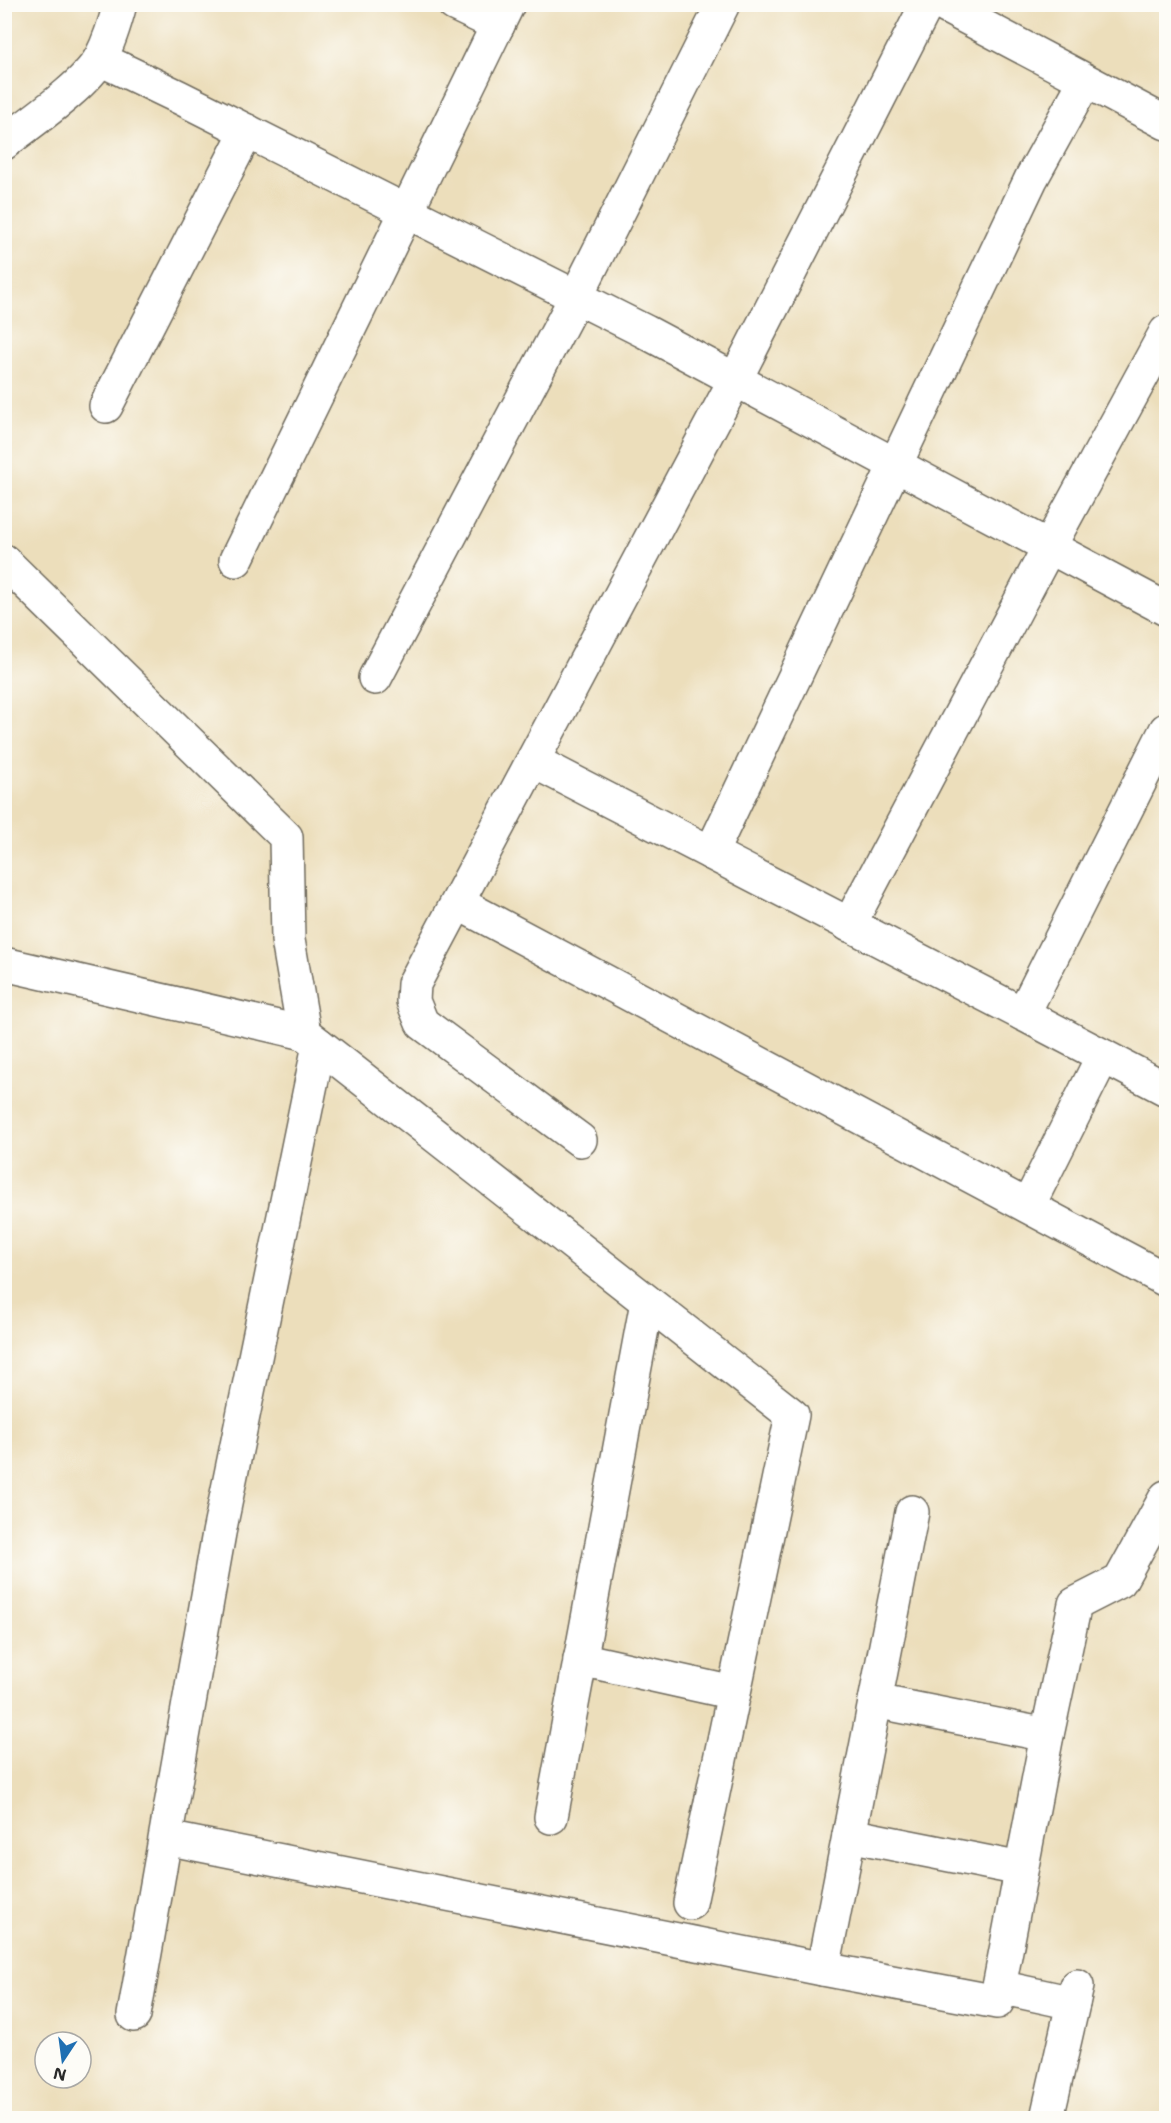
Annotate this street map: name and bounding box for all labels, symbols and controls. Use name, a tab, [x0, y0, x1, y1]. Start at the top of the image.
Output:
north arrow	[33, 2030, 93, 2090]
text: N	[51, 2062, 68, 2086]

